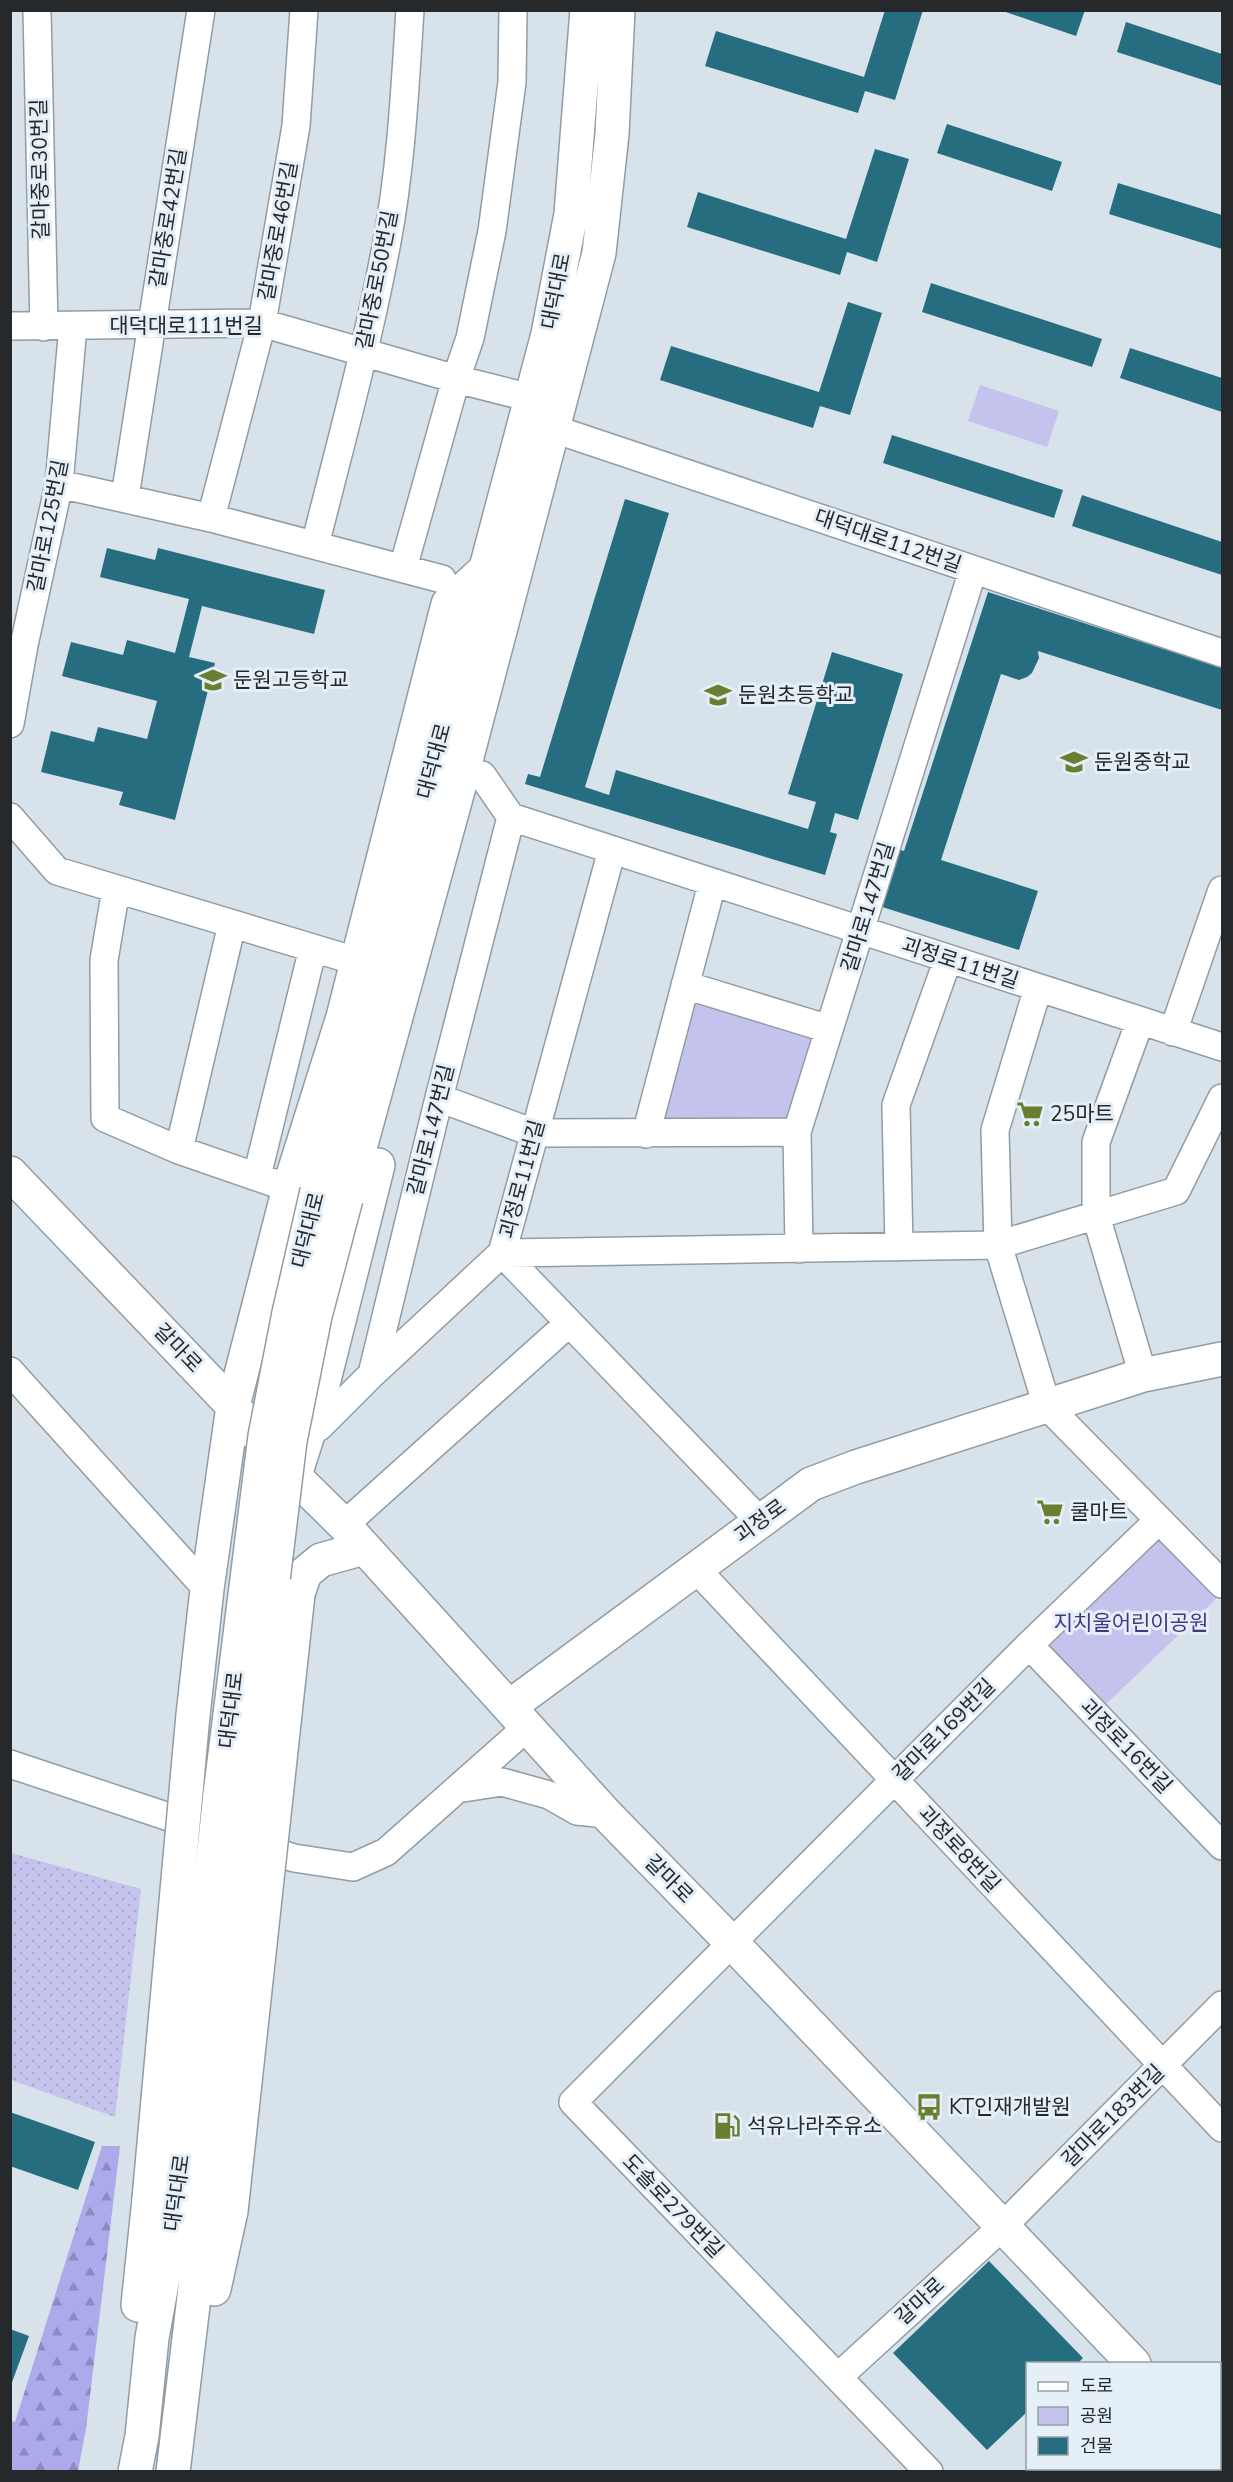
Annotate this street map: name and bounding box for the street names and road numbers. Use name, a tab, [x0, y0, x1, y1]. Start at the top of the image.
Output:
street label: 갈마중로30번길	[25, 98, 55, 240]
street label: 갈마중로42번길	[143, 146, 193, 290]
street label: 갈마중로46번길	[252, 159, 304, 303]
street label: 갈마중로50번길	[350, 208, 404, 352]
street label: 대덕대로	[535, 250, 577, 332]
street label: 대덕대로111번길	[109, 312, 263, 340]
street label: 갈마로125번길	[21, 457, 75, 595]
street label: 대덕대로112번길	[811, 503, 965, 579]
street label: 대덕대로	[410, 720, 458, 802]
street label: 갈마로147번길	[835, 839, 901, 975]
street label: 괴정로11번길	[898, 931, 1022, 995]
street label: 갈마로147번길	[401, 1061, 461, 1199]
street label: 괴정로11번길	[493, 1117, 551, 1241]
street label: 대덕대로	[285, 1189, 331, 1271]
street label: 갈마로	[148, 1317, 208, 1379]
street label: 괴정로	[728, 1493, 792, 1549]
street label: 대덕대로	[212, 1670, 250, 1750]
street label: 갈마로169번길	[887, 1673, 1001, 1787]
street label: 괴정로16번길	[1074, 1692, 1178, 1800]
street label: 괴정로8번길	[912, 1800, 1006, 1898]
street label: 갈마로	[639, 1849, 699, 1909]
street label: 갈마로183번길	[1056, 2059, 1170, 2173]
street label: 도솔로279번길	[616, 2148, 730, 2264]
street label: 대덕대로	[158, 2153, 196, 2233]
street label: 갈마로	[889, 2271, 951, 2331]

